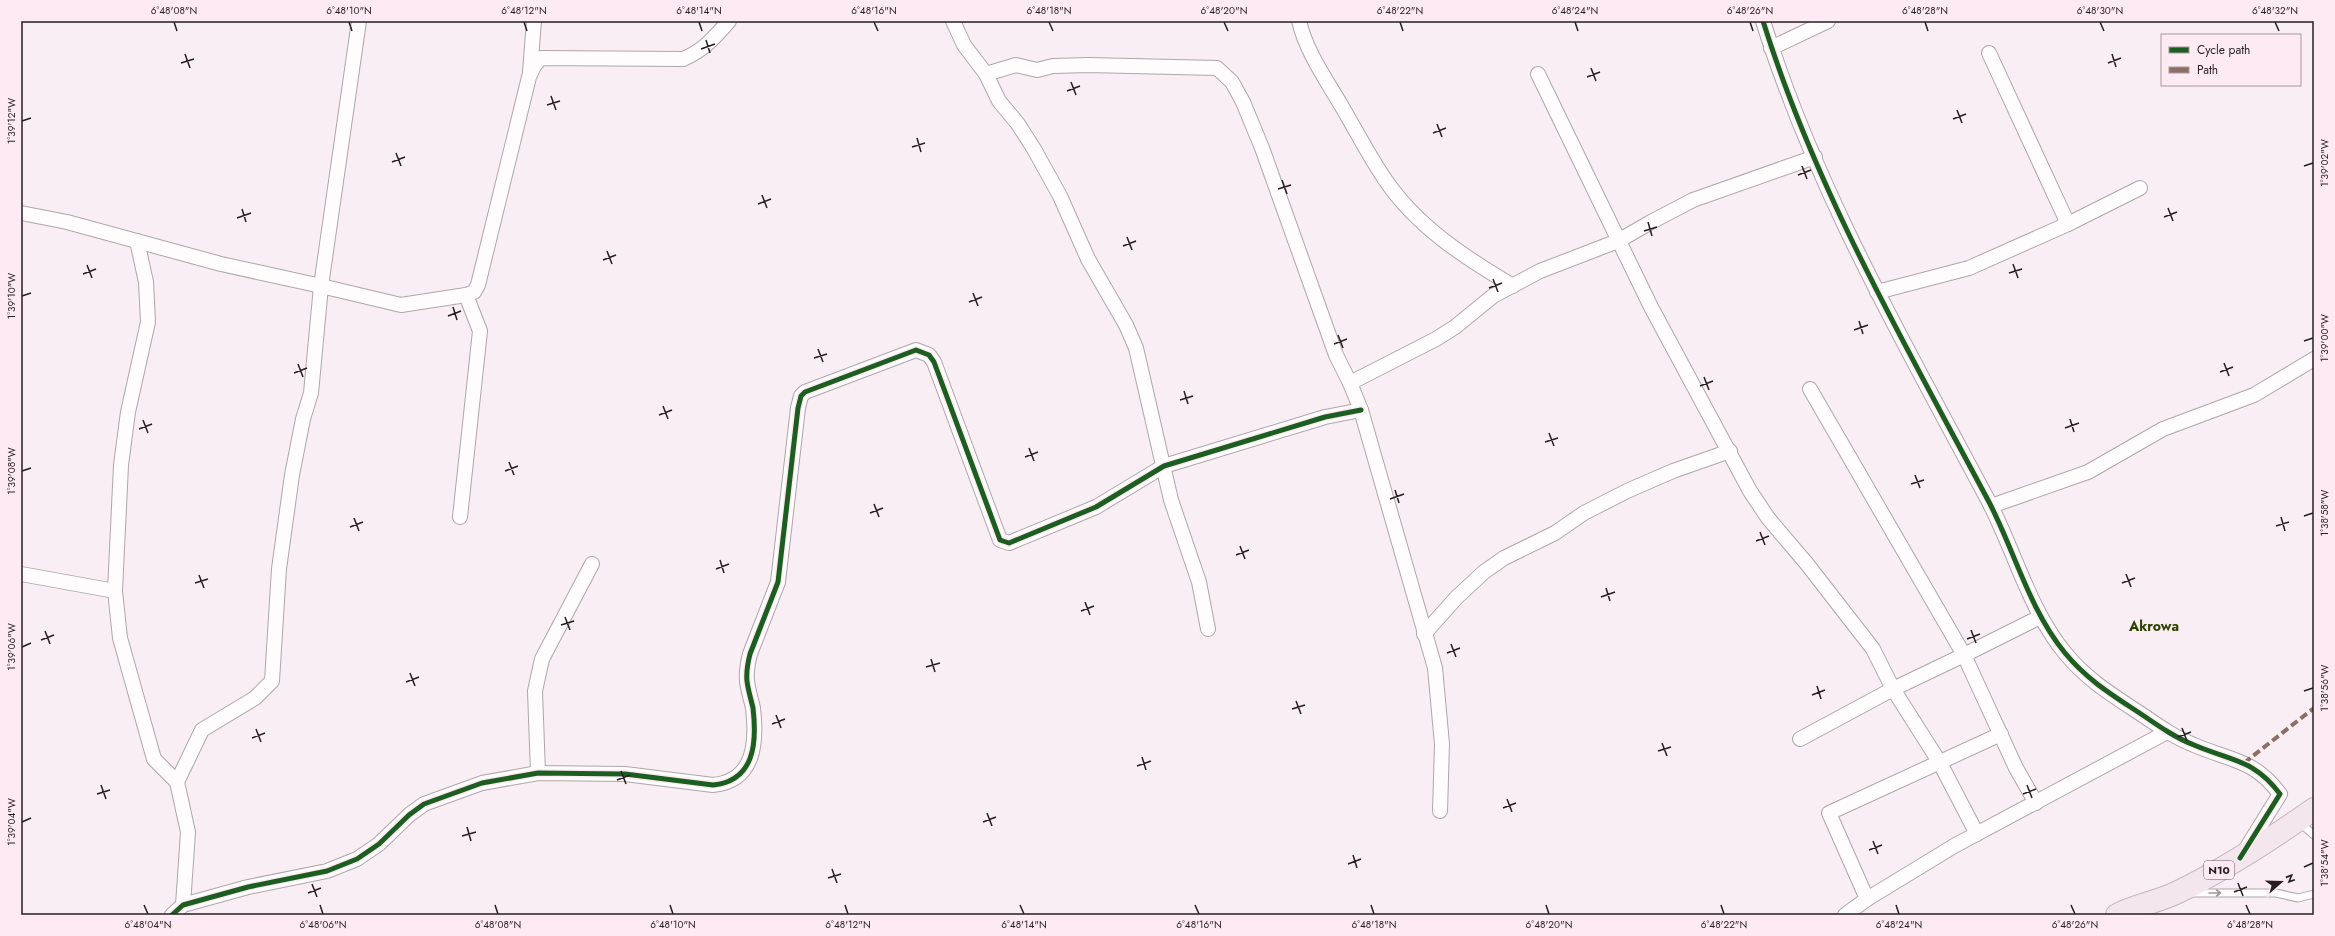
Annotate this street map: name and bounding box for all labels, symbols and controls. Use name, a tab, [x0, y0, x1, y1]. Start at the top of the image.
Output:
text: 6°48'08"N	[151, 3, 197, 18]
text: 6°48'10"N	[326, 3, 372, 18]
text: 6°48'12"N	[501, 3, 547, 18]
text: 6°48'14"N	[676, 3, 722, 18]
text: 6°48'16"N	[851, 3, 897, 18]
text: 6°48'18"N	[1026, 3, 1072, 18]
text: 6°48'20"N	[1201, 3, 1247, 18]
text: 6°48'22"N	[1377, 3, 1423, 18]
text: 6°48'24"N	[1552, 3, 1598, 18]
text: 6°48'26"N	[1727, 3, 1773, 18]
text: 6°48'28"N	[1902, 3, 1948, 18]
text: 6°48'30"N	[2077, 3, 2123, 18]
text: 6°48'32"N	[2252, 3, 2298, 18]
legend	[2161, 34, 2301, 86]
text: Cycle path	[2197, 41, 2250, 59]
text: Path	[2197, 61, 2218, 79]
text: 1°39'12"W	[4, 98, 19, 144]
text: 1°39'02"W	[2317, 139, 2332, 187]
text: 1°39'10"W	[4, 273, 19, 319]
text: 1°39'00"W	[2317, 314, 2332, 362]
text: 1°39'08"W	[4, 447, 19, 495]
text: 1°38'58"W	[2317, 490, 2332, 536]
district label: Akrowa	[2128, 616, 2179, 636]
text: 1°39'06"W	[4, 623, 19, 671]
text: 1°38'56"W	[2317, 664, 2332, 712]
text: 1°39'04"W	[4, 798, 19, 846]
text: 1°38'54"W	[2317, 839, 2332, 887]
road number: N10	[2204, 861, 2234, 879]
north arrow	[2261, 862, 2301, 902]
text: N	[2281, 872, 2299, 885]
one-way arrow	[2208, 889, 2221, 897]
text: 6°48'04"N	[125, 917, 171, 932]
text: 6°48'06"N	[300, 917, 346, 932]
text: 6°48'08"N	[475, 917, 521, 932]
text: 6°48'10"N	[650, 917, 696, 932]
text: 6°48'12"N	[825, 917, 871, 932]
text: 6°48'14"N	[1001, 917, 1047, 932]
text: 6°48'16"N	[1176, 917, 1222, 932]
text: 6°48'18"N	[1351, 917, 1397, 932]
text: 6°48'20"N	[1526, 917, 1572, 932]
text: 6°48'22"N	[1701, 917, 1747, 932]
text: 6°48'24"N	[1876, 917, 1922, 932]
text: 6°48'26"N	[2052, 917, 2098, 932]
text: 6°48'28"N	[2227, 917, 2273, 932]

